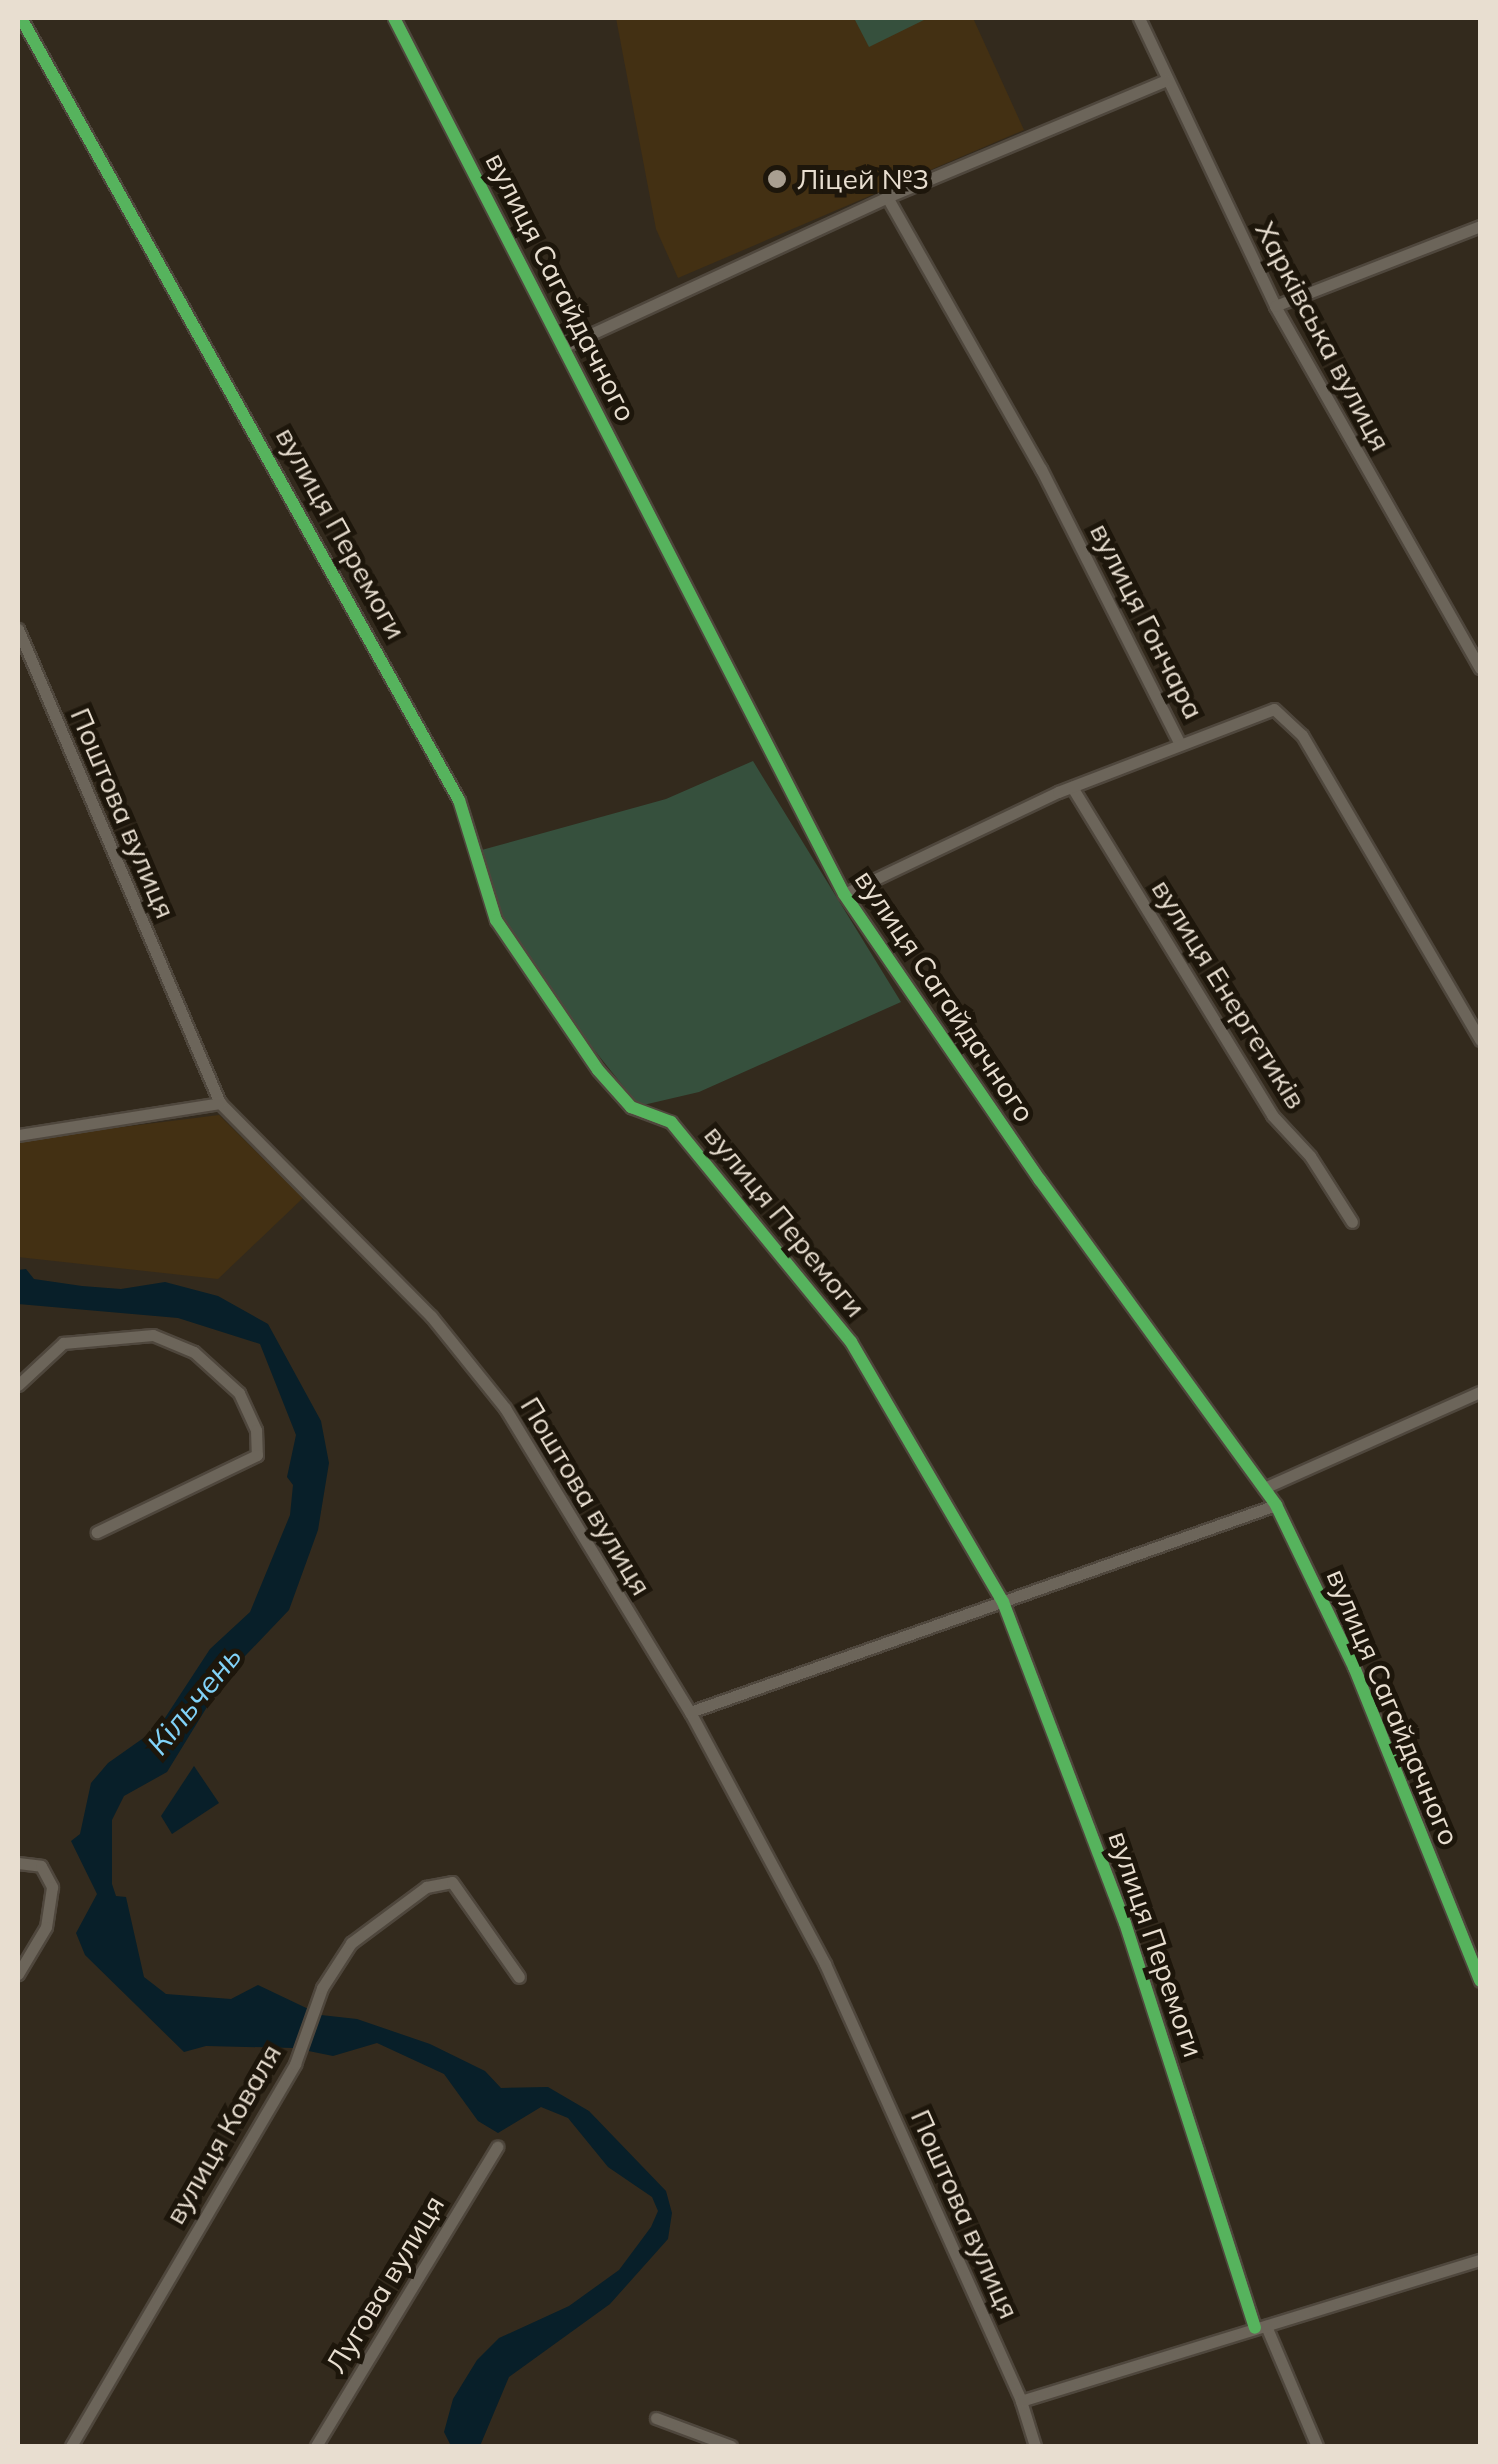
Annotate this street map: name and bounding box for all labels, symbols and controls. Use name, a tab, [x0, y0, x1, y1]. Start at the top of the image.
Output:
street label: вулиця Сагайдачного	[479, 147, 643, 427]
place label: Ліцей №3	[797, 162, 929, 196]
marker: Ліцей №3	[766, 168, 788, 190]
street label: Харківська вулиця	[1248, 216, 1398, 456]
street label: вулиця Перемоги	[269, 421, 413, 645]
street label: вулиця Гончара	[1083, 518, 1211, 724]
street label: Поштова вулиця	[64, 703, 182, 923]
street label: вулиця Сагайдачного	[848, 864, 1042, 1128]
street label: вулиця Енергетиків	[1145, 873, 1313, 1115]
street label: вулиця Перемоги	[698, 1119, 872, 1323]
street label: Поштова вулиця	[514, 1391, 658, 1601]
street label: вулиця Сагайдачного	[1320, 1564, 1466, 1850]
water label: Кільчень	[139, 1638, 249, 1762]
street label: вулиця Перемоги	[1102, 1827, 1210, 2061]
street label: вулиця Коваля	[158, 2038, 288, 2230]
street label: Поштова вулиця	[904, 2104, 1026, 2324]
street label: Лугова вулиця	[319, 2189, 451, 2379]

